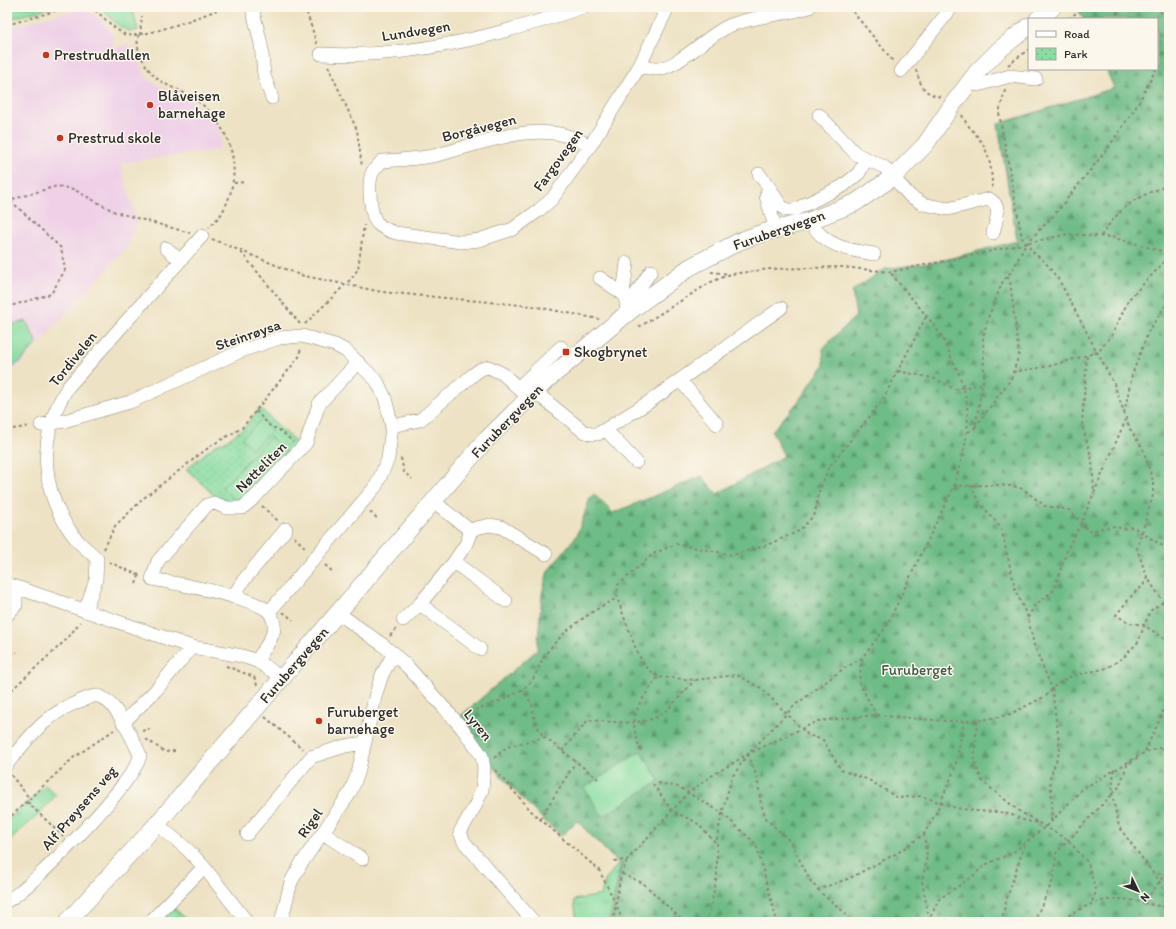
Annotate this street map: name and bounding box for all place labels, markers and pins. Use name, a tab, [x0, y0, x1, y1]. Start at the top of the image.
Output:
place label: Prestrudhallen	[54, 46, 151, 64]
marker: Prestrudhallen	[41, 50, 51, 60]
place label: Blåveisen barnehage	[158, 87, 226, 122]
marker: Blåveisen barnehage	[145, 100, 155, 110]
place label: Prestrud skole	[68, 129, 161, 147]
marker: Prestrud skole	[55, 133, 65, 143]
place label: Skogbrynet	[574, 343, 648, 361]
marker: Skogbrynet	[561, 347, 571, 357]
place label: Furuberget barnehage	[327, 703, 399, 738]
marker: Furuberget barnehage	[314, 716, 324, 726]

